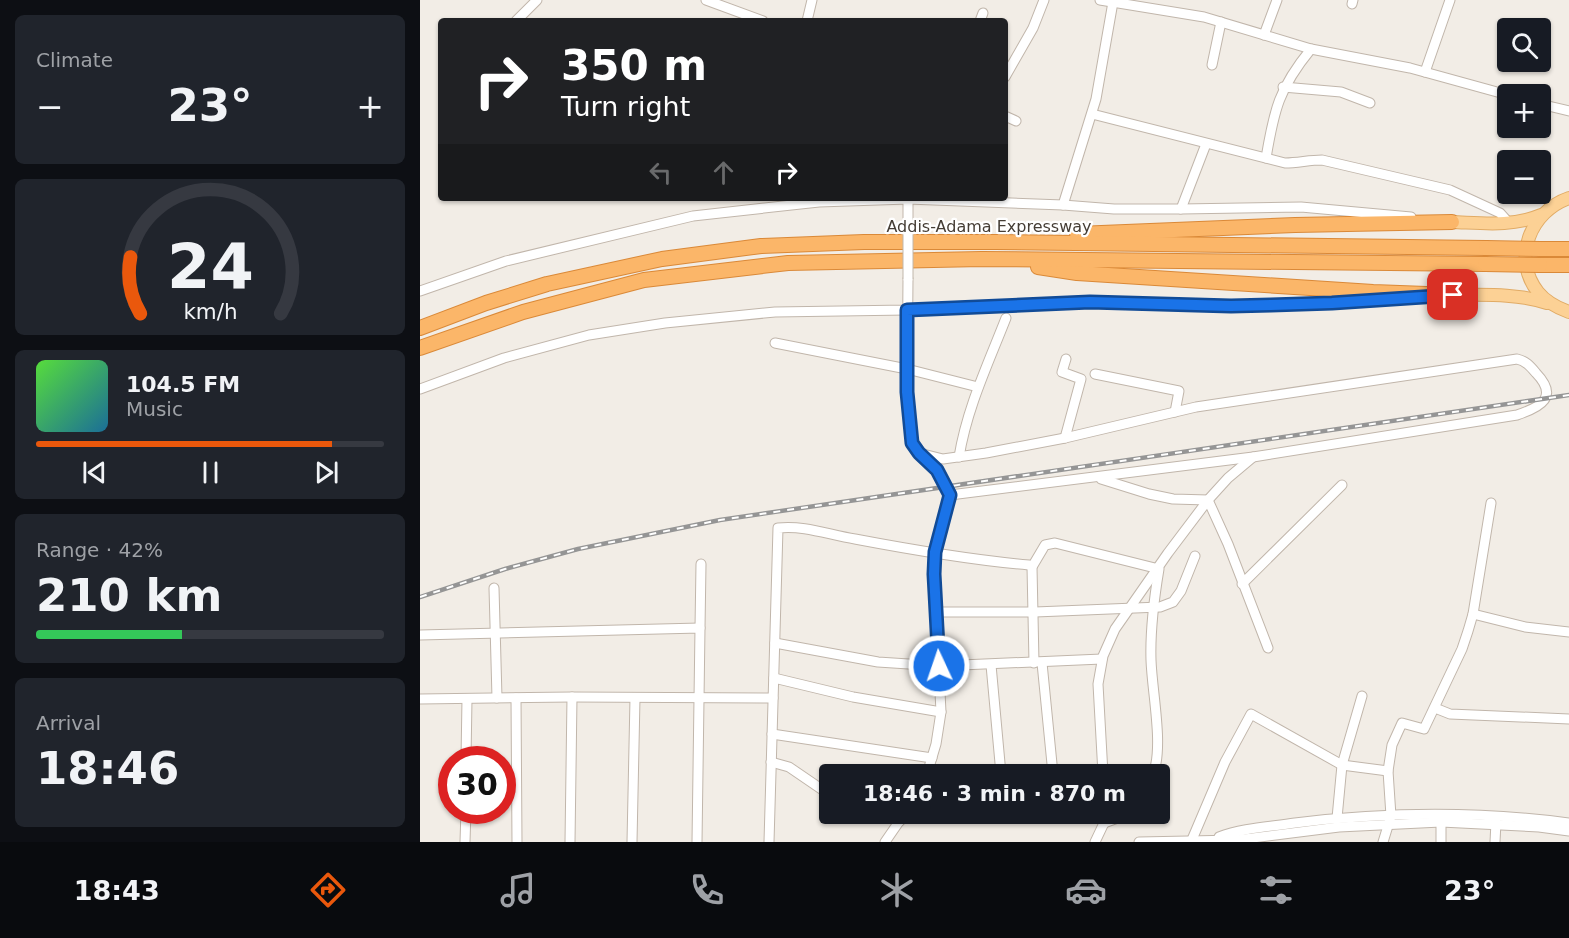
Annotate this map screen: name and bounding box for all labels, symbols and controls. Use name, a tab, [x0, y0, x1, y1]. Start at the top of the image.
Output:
map controls	[1497, 18, 1551, 204]
button: search	[1497, 18, 1551, 72]
text: 350 m	[561, 41, 707, 90]
icon: right	[462, 42, 540, 120]
text: Climate	[36, 48, 113, 72]
text: 23°	[167, 79, 253, 132]
button: +	[1497, 84, 1551, 138]
text: −	[36, 87, 64, 126]
text: +	[356, 87, 384, 126]
text: Turn right	[561, 91, 690, 122]
button: −	[1497, 150, 1551, 204]
icon: left	[644, 156, 677, 189]
icon: ahead	[707, 156, 740, 189]
icon: right	[770, 156, 803, 189]
street label: Addis-Adama Expressway	[886, 217, 1092, 236]
text: 24	[167, 230, 253, 303]
pin	[1427, 269, 1478, 320]
icon: arrive	[1436, 278, 1469, 311]
text: km/h	[183, 299, 237, 324]
text: 104.5 FM	[126, 372, 240, 397]
text: Music	[126, 397, 183, 421]
icon: previous	[78, 456, 111, 489]
icon: pause	[194, 456, 227, 489]
icon: next	[310, 456, 343, 489]
text: Range · 42%	[36, 538, 163, 562]
text: 210 km	[36, 569, 222, 622]
position arrow	[907, 634, 971, 698]
text: Arrival	[36, 711, 101, 735]
text: 18:46	[36, 742, 179, 795]
speed limit sign: 30	[438, 746, 516, 824]
text: 18:46 · 3 min · 870 m	[863, 781, 1126, 806]
icon: directions	[307, 869, 349, 911]
icon: music	[497, 869, 539, 911]
icon: phone	[686, 869, 728, 911]
icon: climate	[876, 869, 918, 911]
icon: car	[1065, 869, 1107, 911]
icon: filters	[1255, 869, 1297, 911]
text: 18:43	[74, 875, 160, 906]
text: 23°	[1444, 875, 1495, 906]

